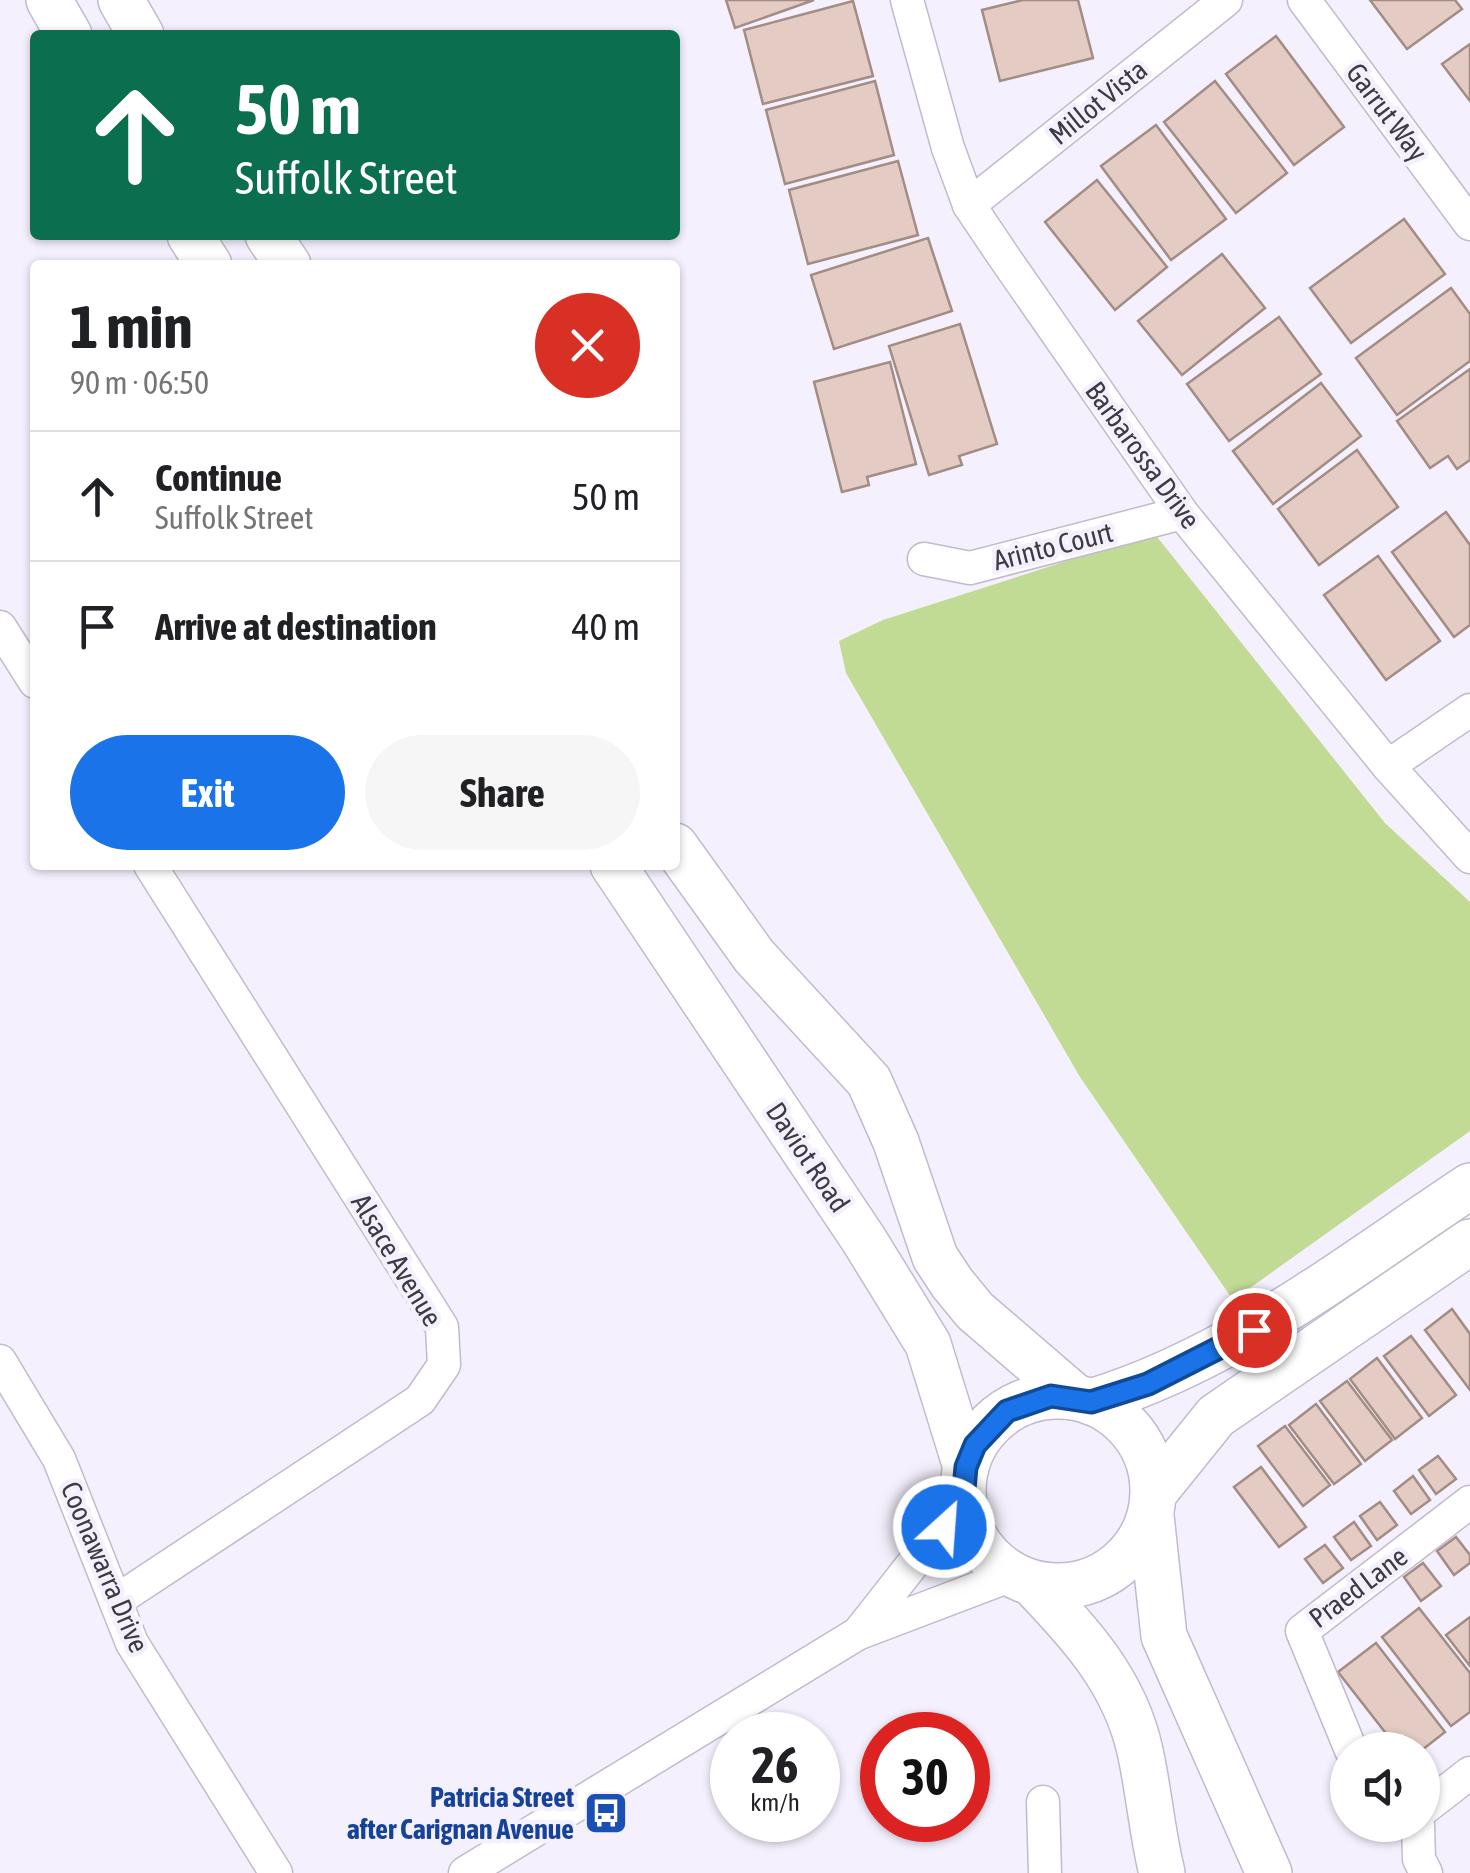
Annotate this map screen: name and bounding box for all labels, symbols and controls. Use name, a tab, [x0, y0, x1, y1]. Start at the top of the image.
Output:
street label: Millot Vista	[1043, 53, 1153, 151]
street label: Garrut Way	[1340, 57, 1434, 167]
text: 50 m	[235, 69, 361, 149]
icon: ahead	[70, 70, 200, 200]
text: Suffolk Street	[235, 152, 458, 204]
text: 1 min	[70, 292, 193, 361]
button: close	[535, 293, 640, 398]
text: 90 m · 06:50	[70, 364, 209, 401]
street label: Barbarossa Drive	[1079, 376, 1207, 534]
text: Continue	[155, 456, 282, 499]
icon: ahead	[70, 469, 125, 524]
text: 50 m	[572, 475, 640, 518]
text: Suffolk Street	[155, 499, 313, 536]
street label: Arinto Court	[990, 516, 1116, 576]
icon: arrive	[70, 599, 125, 654]
text: Arrive at destination	[155, 605, 437, 648]
text: 40 m	[572, 605, 640, 648]
button: Exit	[70, 735, 345, 850]
button: Share	[365, 735, 640, 850]
street label: Daviot Road	[760, 1096, 856, 1218]
street label: Alsace Avenue	[345, 1188, 449, 1332]
pin	[1212, 1288, 1297, 1373]
icon: arrive	[1227, 1303, 1282, 1358]
position arrow	[892, 1475, 996, 1579]
street label: Coonawarra Drive	[55, 1477, 155, 1657]
street label: Praed Lane	[1303, 1540, 1413, 1634]
speed limit sign: 30	[860, 1712, 990, 1842]
map controls	[1330, 1732, 1440, 1842]
button: sound	[1330, 1732, 1440, 1842]
text: 26	[751, 1736, 798, 1794]
place label: Patricia Street after Carignan Avenue	[347, 1781, 574, 1845]
text: km/h	[750, 1788, 800, 1816]
bus stop icon: Patricia Street after Carignan Avenue	[583, 1790, 629, 1836]

